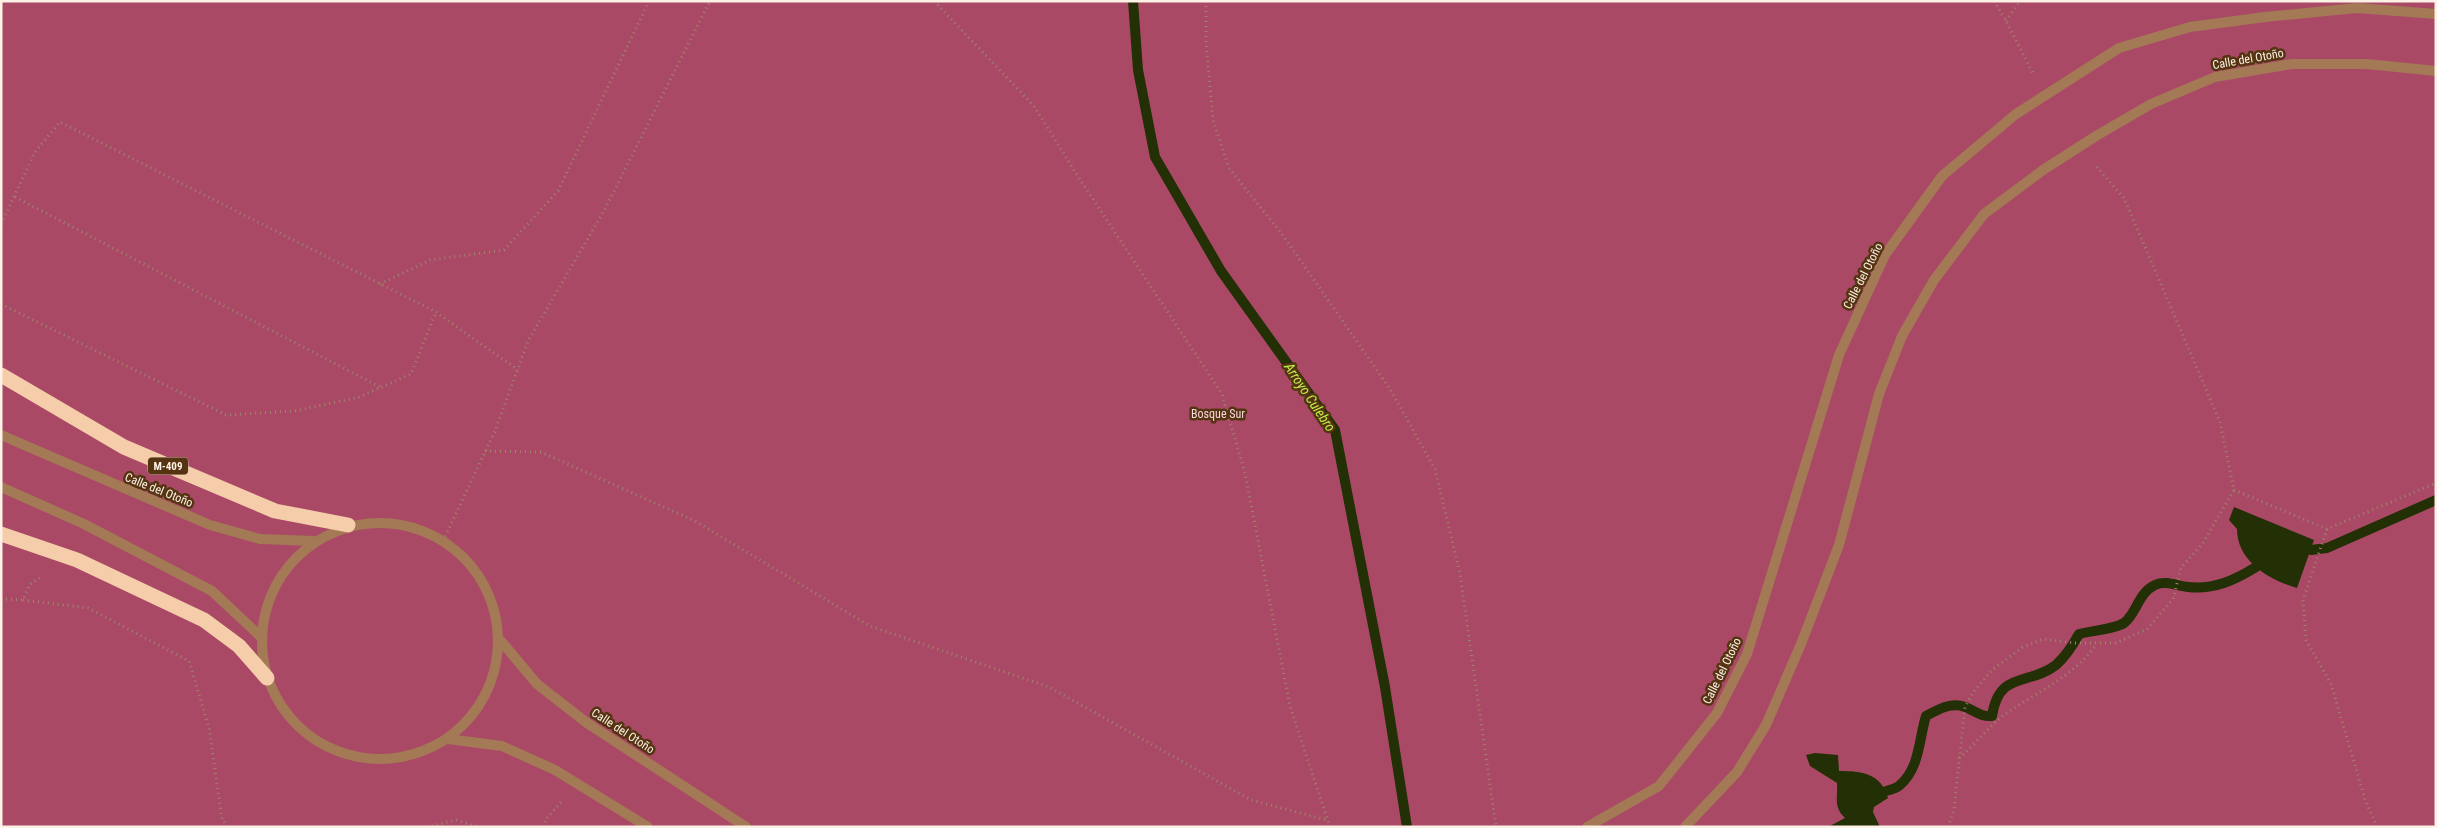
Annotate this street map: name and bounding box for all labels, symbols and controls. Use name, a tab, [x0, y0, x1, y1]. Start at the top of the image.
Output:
street label: Calle del Otoño	[2211, 46, 2285, 72]
street label: Calle del Otoño	[1840, 241, 1886, 311]
water label: Arroyo Culebro	[1281, 359, 1339, 435]
park label: Bosque Sur	[1191, 407, 1245, 421]
road number: M-409	[148, 458, 188, 474]
street label: Calle del Otoño	[123, 470, 195, 510]
street label: Calle del Otoño	[1700, 636, 1744, 706]
street label: Calle del Otoño	[589, 706, 657, 756]

